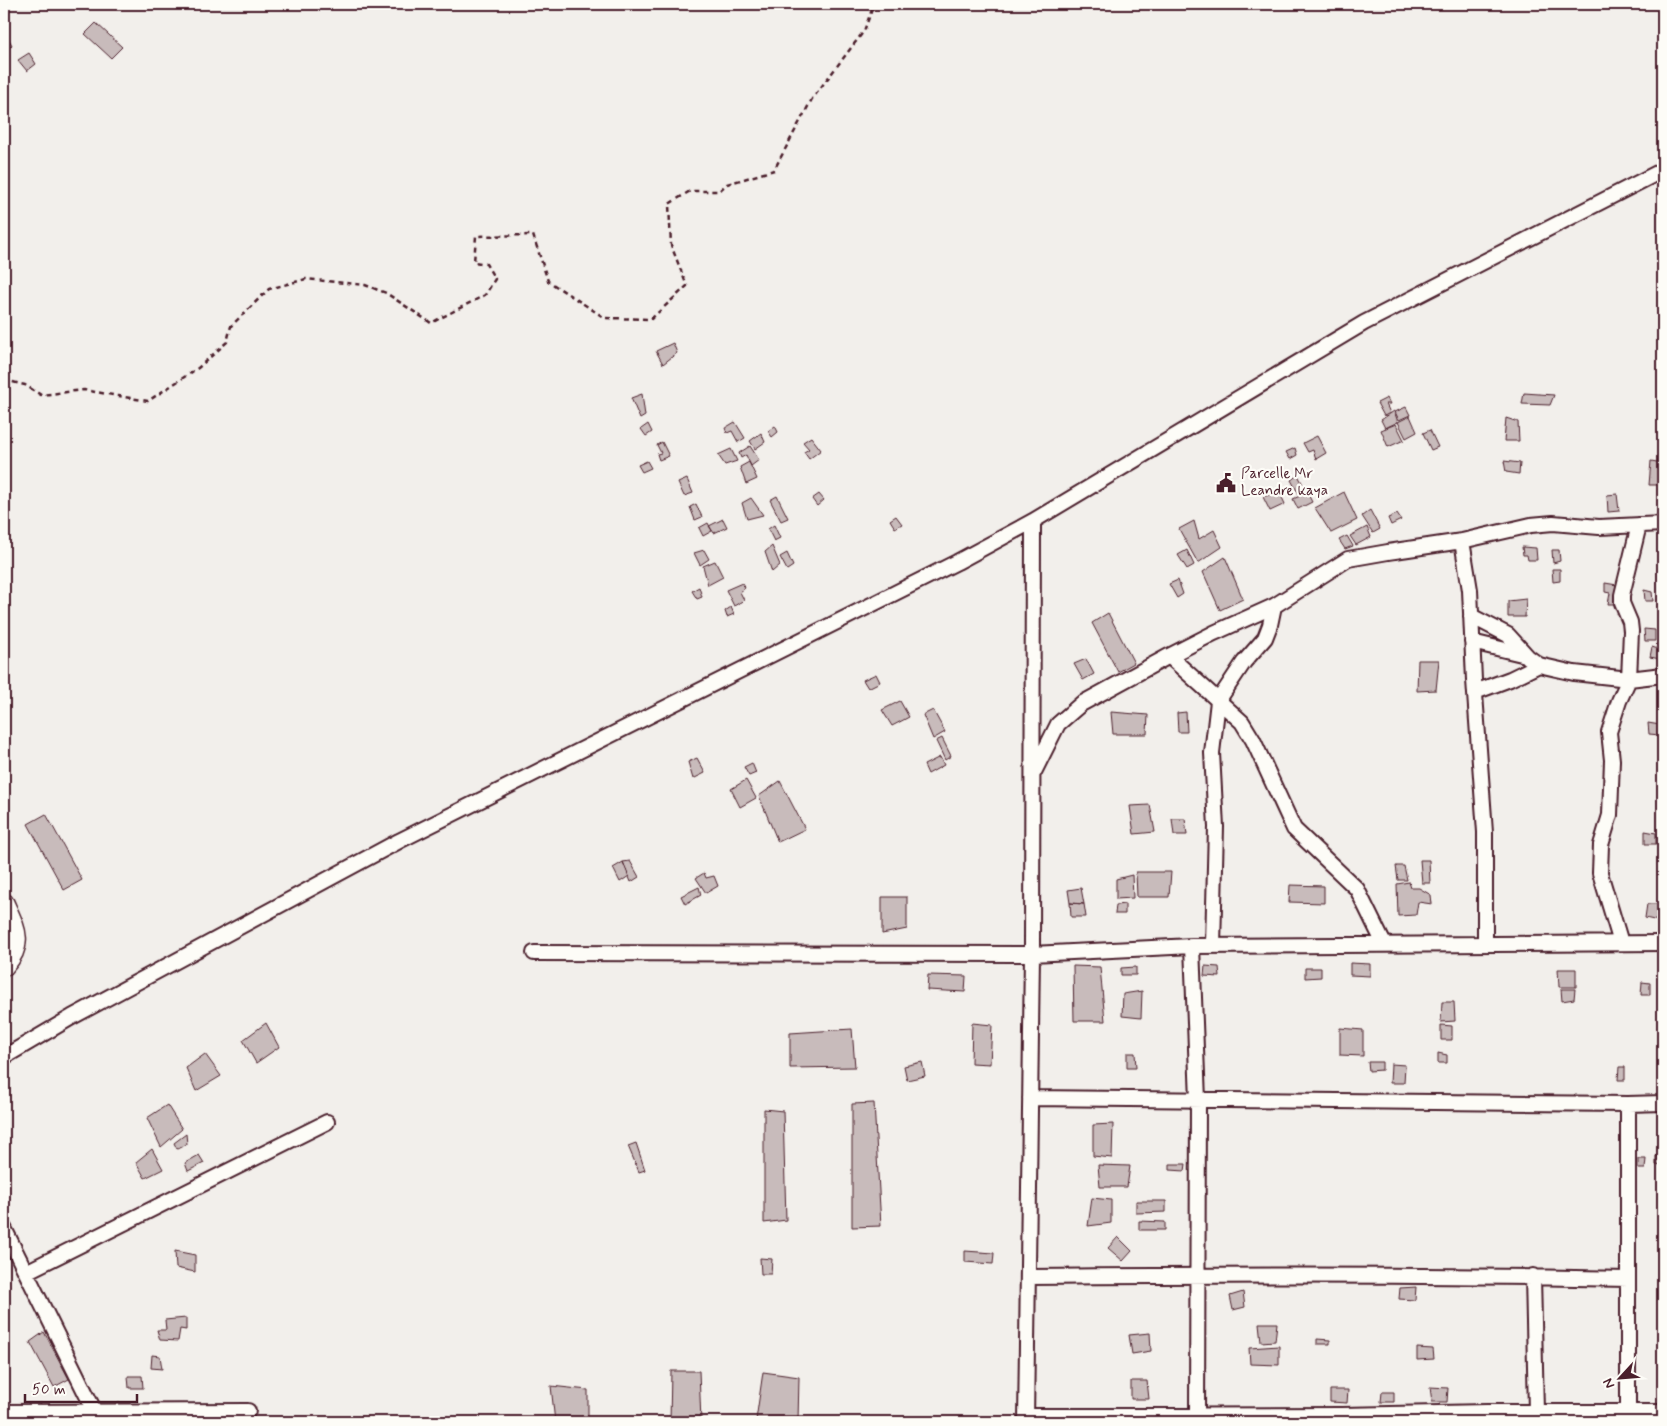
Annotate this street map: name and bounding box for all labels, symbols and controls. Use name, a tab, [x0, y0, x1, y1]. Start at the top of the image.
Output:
place label: Parcelle Mr Leandre kaya	[1241, 464, 1328, 501]
public building icon: Parcelle Mr Leandre kaya	[1215, 472, 1237, 494]
north arrow	[1594, 1354, 1644, 1404]
scale bar	[25, 1371, 138, 1403]
text: N	[1599, 1375, 1619, 1391]
text: 50 m	[32, 1380, 66, 1400]

